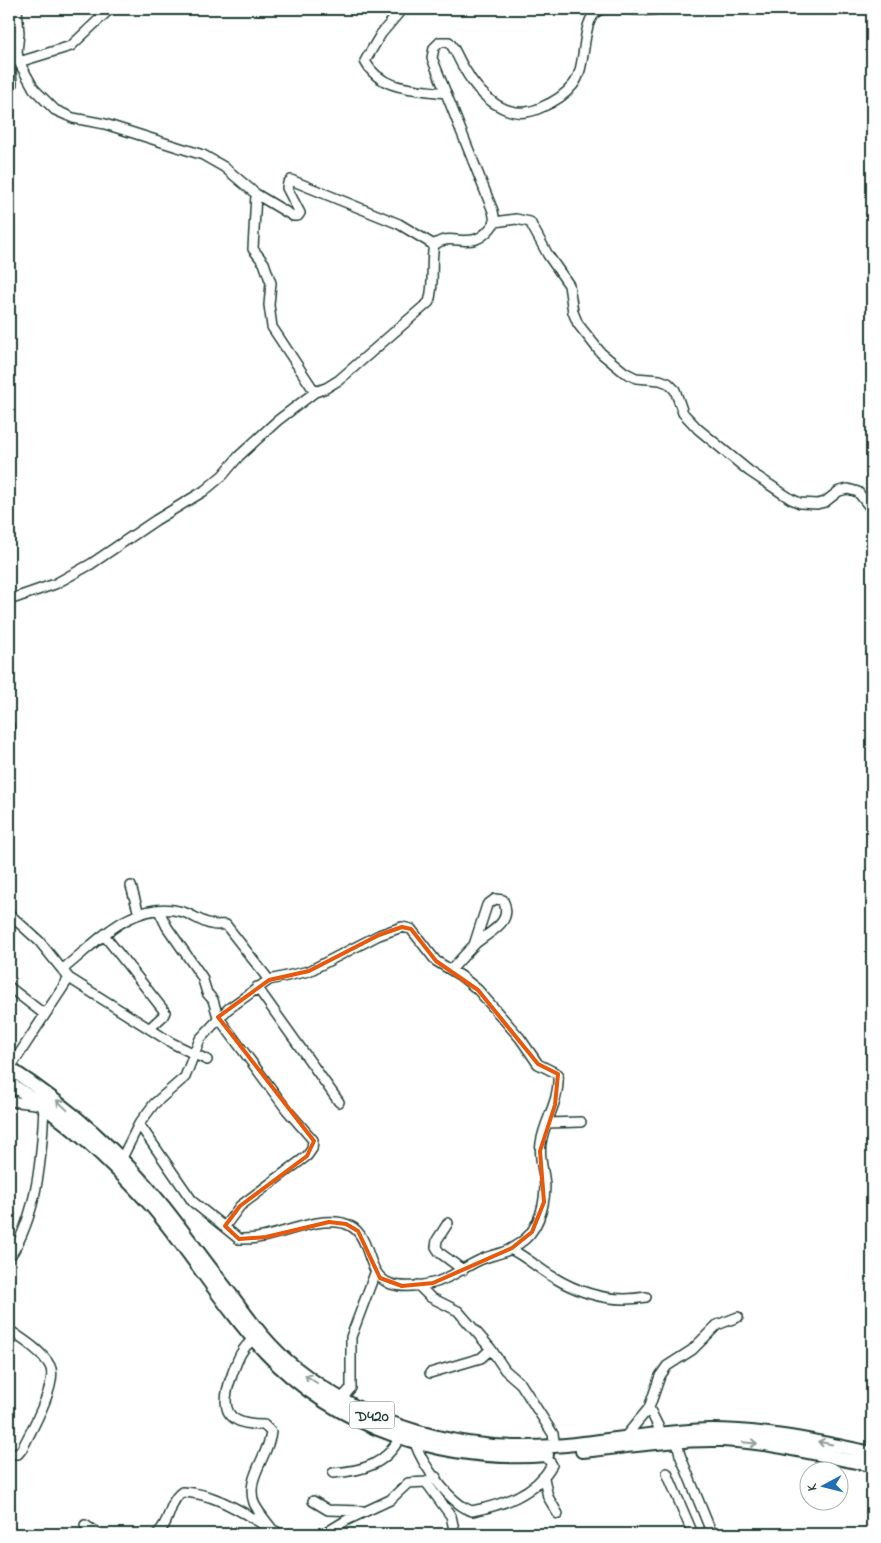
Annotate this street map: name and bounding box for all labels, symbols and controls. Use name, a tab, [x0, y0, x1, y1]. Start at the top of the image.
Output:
one-way arrow	[55, 1099, 68, 1111]
one-way arrow	[304, 1374, 318, 1384]
road number: D420	[350, 1402, 394, 1428]
one-way arrow	[742, 1438, 758, 1448]
one-way arrow	[817, 1438, 833, 1447]
north arrow	[798, 1460, 848, 1510]
text: K	[802, 1482, 823, 1492]

